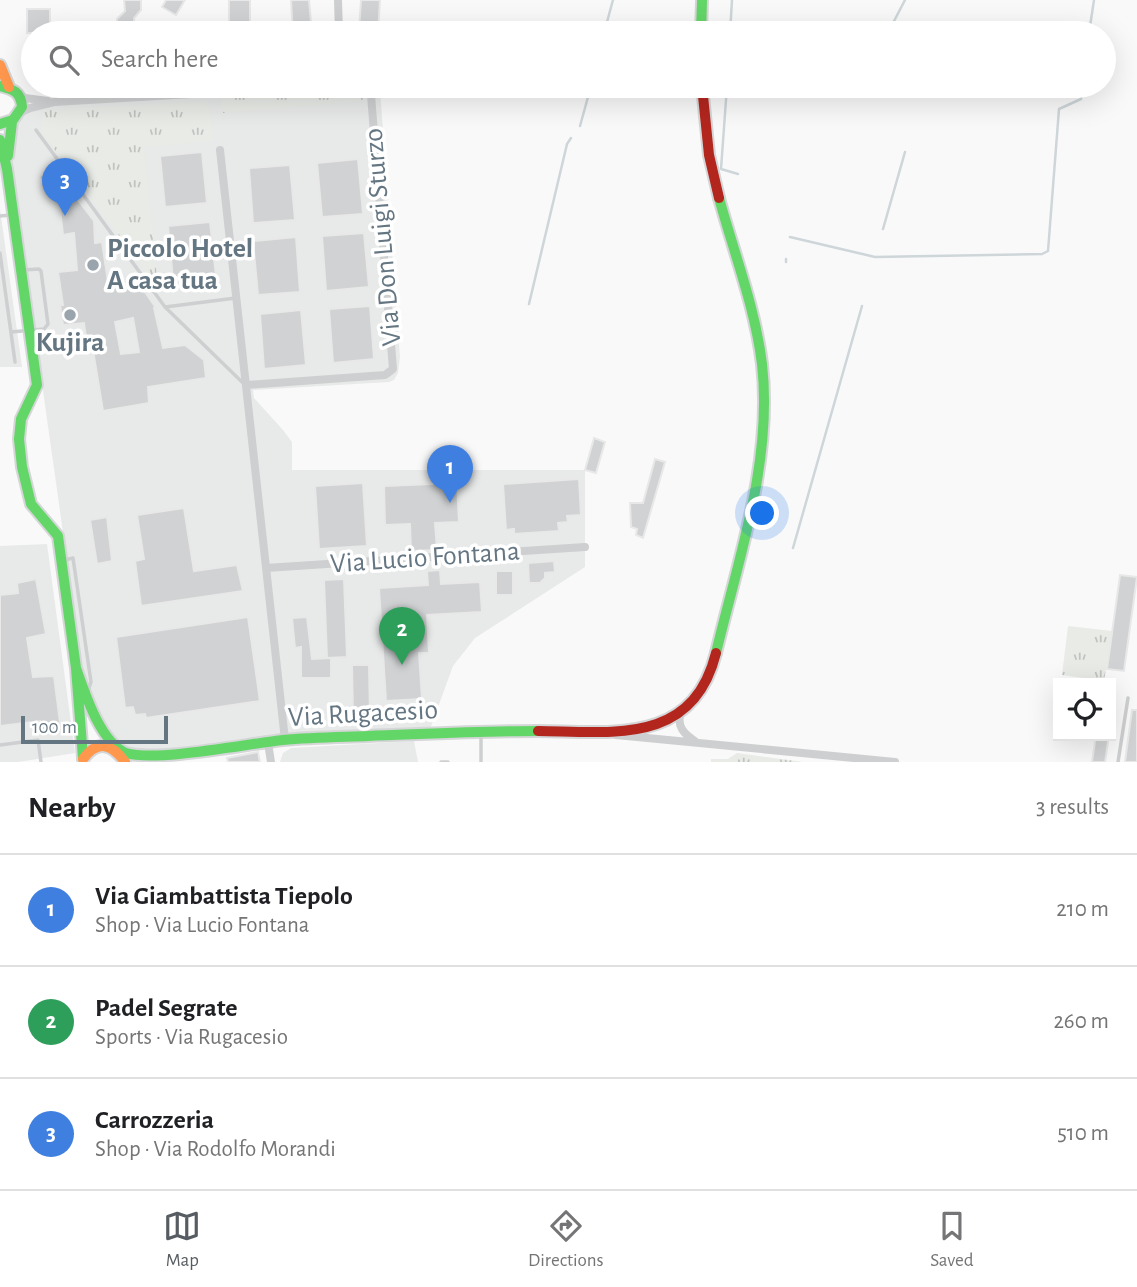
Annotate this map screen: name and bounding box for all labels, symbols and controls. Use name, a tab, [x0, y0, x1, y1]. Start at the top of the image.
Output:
search box	[21, 21, 1116, 98]
icon: search	[45, 41, 83, 79]
text: Search here	[101, 46, 219, 72]
street label: Via Don Luigi Sturzo	[360, 127, 406, 347]
pin: 3	[42, 158, 88, 216]
place label: Piccolo Hotel A casa tua	[107, 235, 253, 295]
marker: Piccolo Hotel A casa tua	[85, 257, 101, 273]
marker: Kujira	[62, 307, 78, 323]
place label: Kujira	[36, 329, 104, 357]
pin: 1	[427, 445, 473, 503]
your location	[745, 496, 779, 530]
street label: Via Lucio Fontana	[329, 537, 521, 579]
pin: 2	[379, 607, 425, 665]
map controls	[1053, 678, 1116, 741]
button: locate	[1053, 678, 1116, 741]
street label: Via Rugacesio	[287, 696, 439, 732]
scale bar	[21, 713, 168, 745]
text: 100 m	[32, 718, 77, 737]
text: Nearby	[28, 793, 116, 823]
text: 3 results	[1036, 796, 1109, 819]
text: Via Giambattista Tiepolo	[95, 883, 353, 909]
text: 1	[47, 898, 55, 921]
text: 210 m	[1056, 898, 1109, 921]
text: Shop · Via Lucio Fontana	[95, 914, 309, 937]
text: Padel Segrate	[95, 995, 238, 1021]
text: 2	[46, 1010, 56, 1033]
text: 260 m	[1053, 1010, 1109, 1033]
text: Sports · Via Rugacesio	[95, 1026, 288, 1049]
text: Carrozzeria	[95, 1107, 214, 1133]
text: 3	[46, 1122, 56, 1145]
text: 510 m	[1057, 1122, 1109, 1145]
text: Shop · Via Rodolfo Morandi	[95, 1138, 336, 1161]
tab: Map	[163, 1207, 201, 1272]
tab: Directions	[528, 1207, 604, 1272]
tab: Saved	[930, 1207, 974, 1272]

